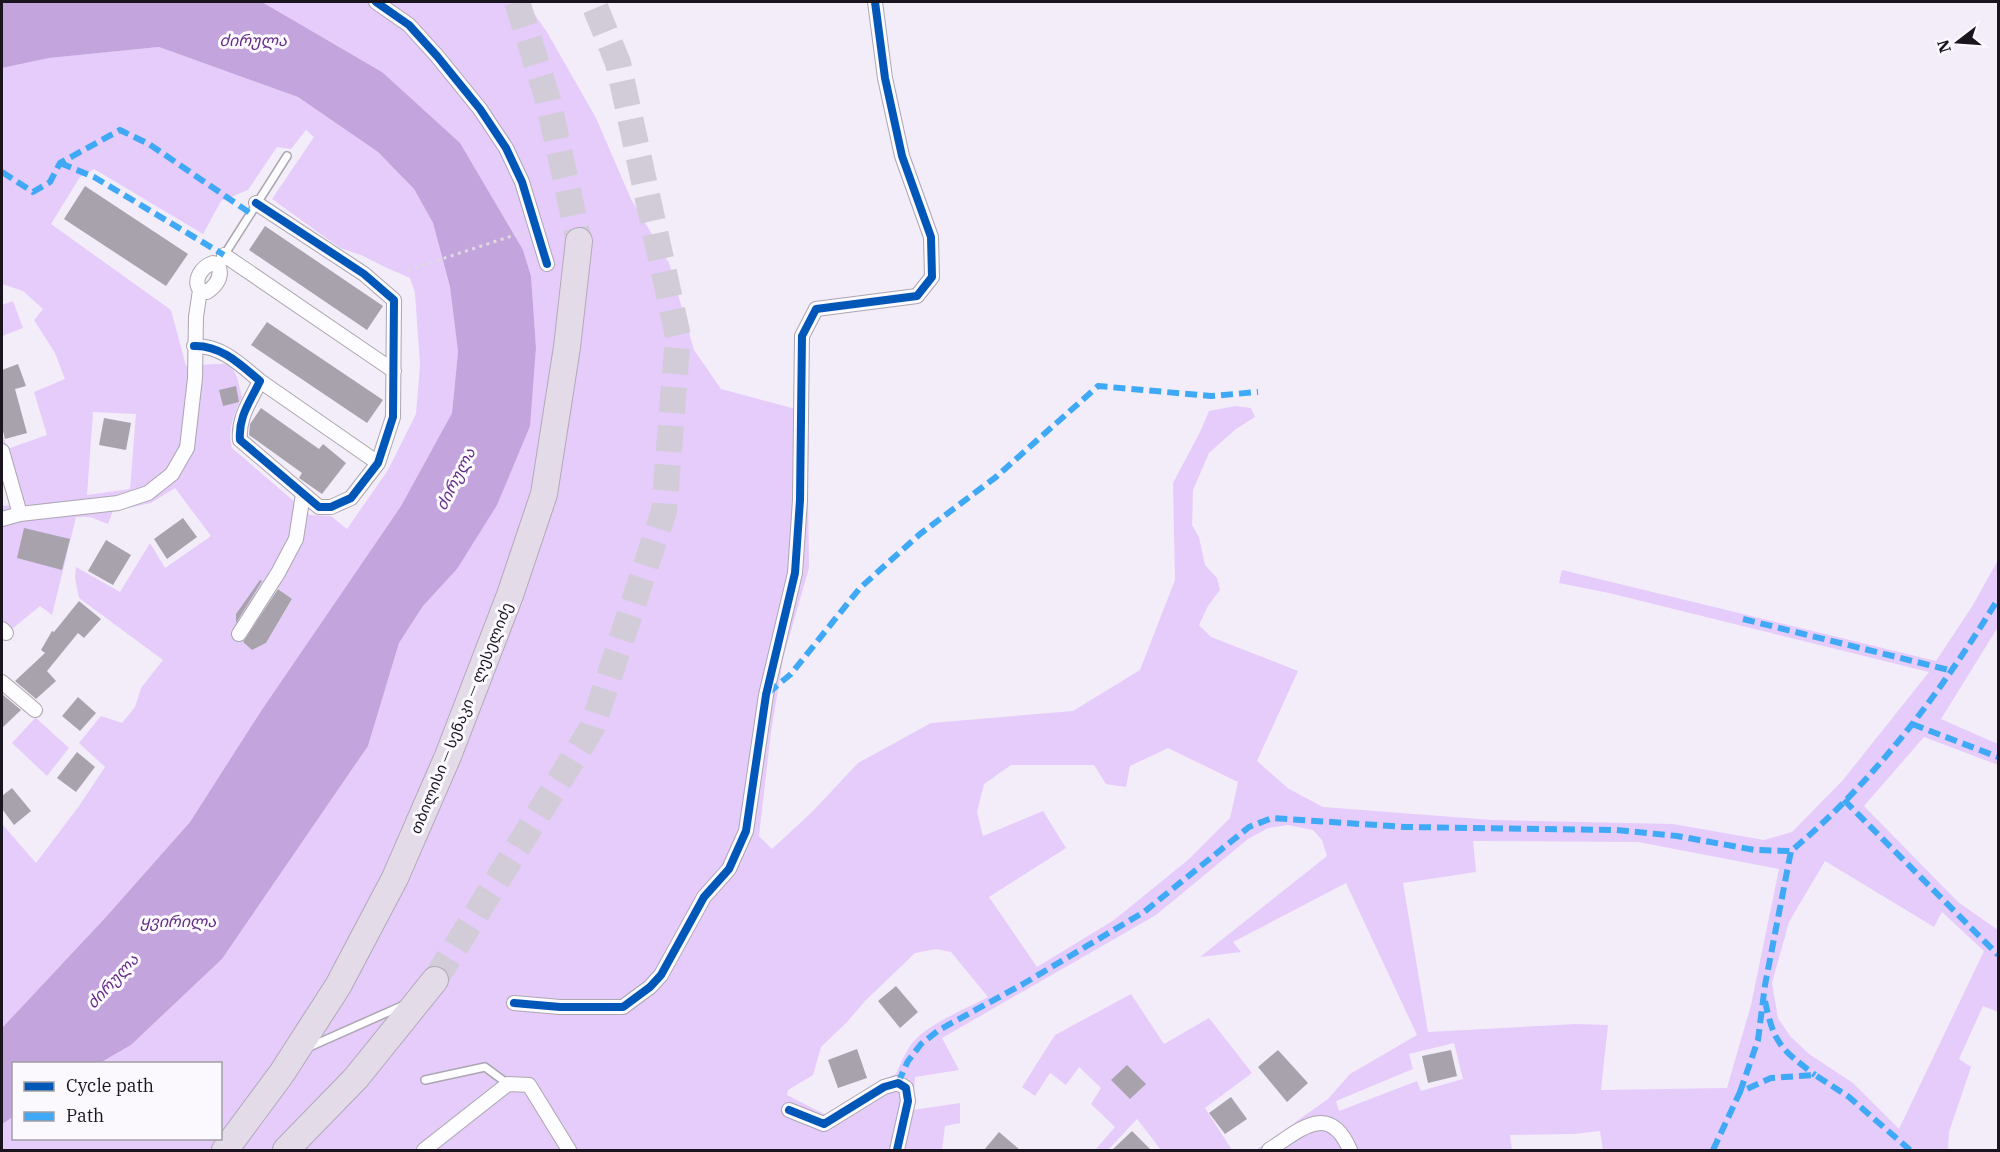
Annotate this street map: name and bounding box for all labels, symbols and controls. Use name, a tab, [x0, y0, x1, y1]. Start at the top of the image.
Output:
north arrow	[1928, 12, 1988, 72]
water label: ძირულა	[219, 30, 287, 50]
text: N	[1932, 37, 1955, 55]
water label: ძირულა	[431, 444, 479, 514]
street label: თბილისი — სენაკი — ლესელიძე	[406, 600, 516, 836]
water label: ყვირილა	[140, 911, 216, 931]
water label: ძირულა	[82, 949, 142, 1012]
legend	[12, 1062, 222, 1140]
text: Cycle path	[66, 1074, 154, 1097]
text: Path	[66, 1104, 104, 1127]

